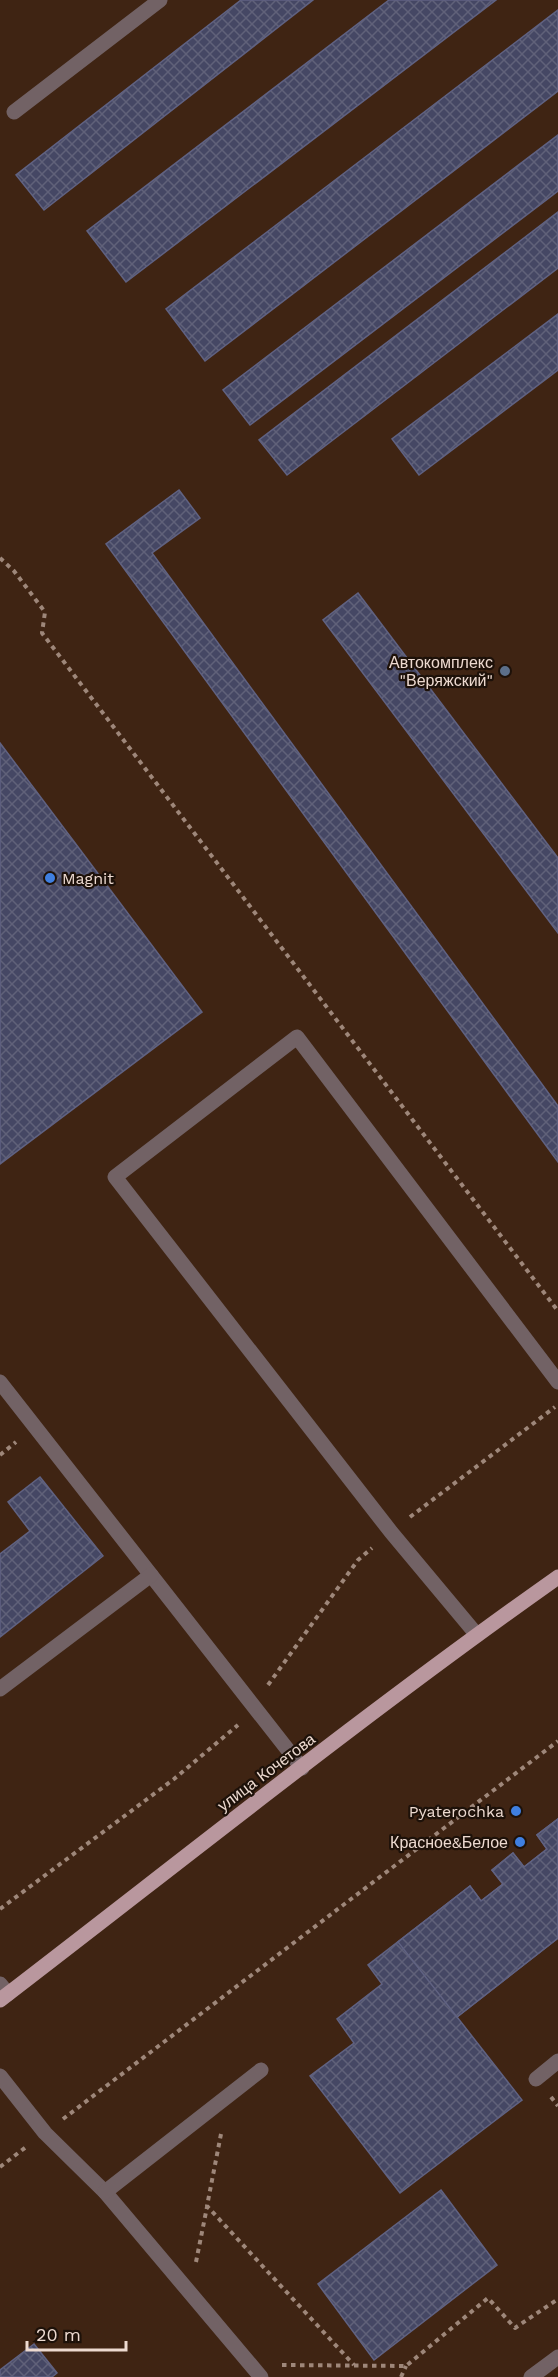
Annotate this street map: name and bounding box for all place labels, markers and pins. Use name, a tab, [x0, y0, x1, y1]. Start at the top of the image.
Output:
place label: Автокомплекс "Веряжский"	[389, 653, 493, 690]
marker: Автокомплекс "Веряжский"	[498, 664, 512, 678]
place label: Magnit	[62, 869, 114, 888]
marker: Magnit	[43, 871, 57, 885]
place label: Pyaterochka	[409, 1802, 504, 1821]
marker: Pyaterochka	[509, 1804, 523, 1818]
place label: Красное&Белое	[390, 1833, 508, 1852]
marker: Красное&Белое	[513, 1835, 527, 1849]

